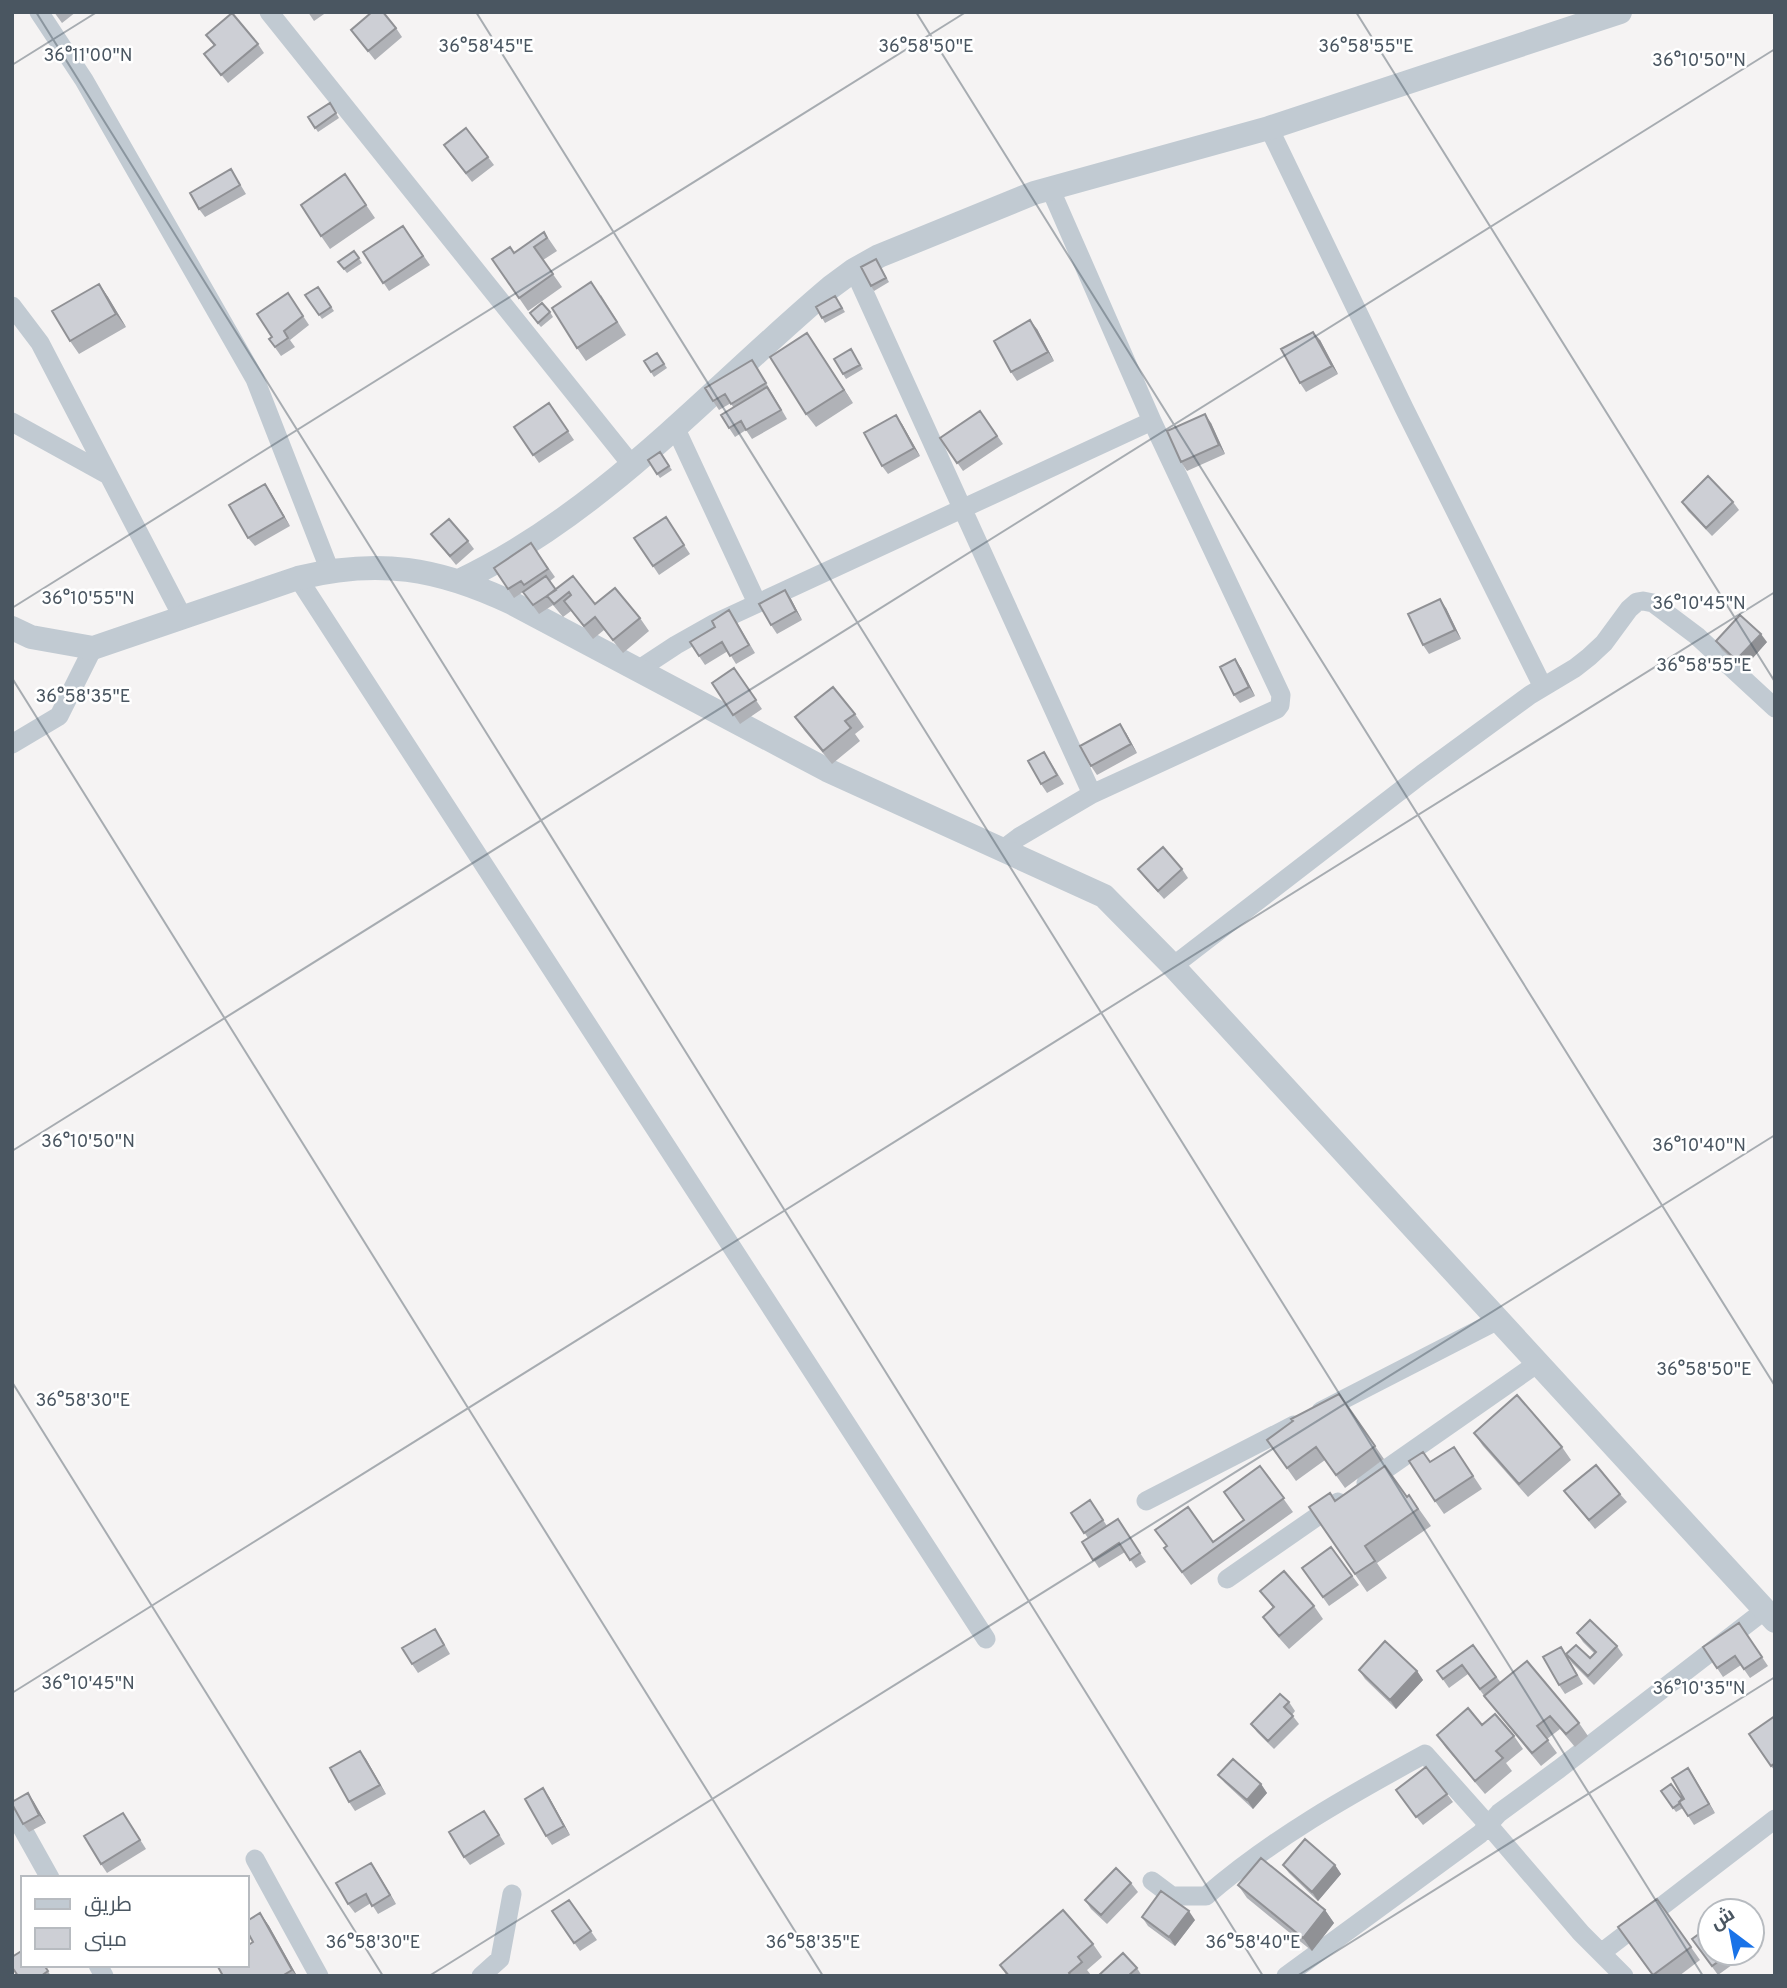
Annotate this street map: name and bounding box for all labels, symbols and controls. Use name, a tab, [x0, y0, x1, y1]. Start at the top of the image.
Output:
text: 36°58'45"E	[438, 36, 534, 59]
text: 36°58'50"E	[878, 36, 974, 59]
text: 36°58'55"E	[1318, 36, 1414, 59]
text: 36°11'00"N	[43, 45, 133, 68]
text: 36°10'50"N	[1652, 50, 1746, 73]
text: 36°10'55"N	[41, 588, 135, 611]
text: 36°10'45"N	[1652, 593, 1746, 616]
text: 36°58'55"E	[1656, 655, 1752, 678]
text: 36°58'35"E	[35, 686, 131, 709]
text: 36°10'50"N	[41, 1131, 135, 1154]
text: 36°10'40"N	[1652, 1135, 1746, 1158]
text: 36°58'50"E	[1656, 1359, 1752, 1382]
text: 36°58'30"E	[35, 1390, 131, 1413]
text: 36°10'45"N	[41, 1673, 135, 1696]
text: 36°10'35"N	[1652, 1678, 1746, 1701]
legend	[21, 1876, 248, 1967]
text: طريق	[84, 1892, 132, 1919]
north arrow	[1696, 1897, 1766, 1967]
text: ش	[1706, 1903, 1740, 1936]
text: مبنى	[84, 1927, 127, 1954]
text: 36°58'30"E	[325, 1932, 421, 1955]
text: 36°58'35"E	[765, 1932, 861, 1955]
text: 36°58'40"E	[1205, 1932, 1301, 1955]

